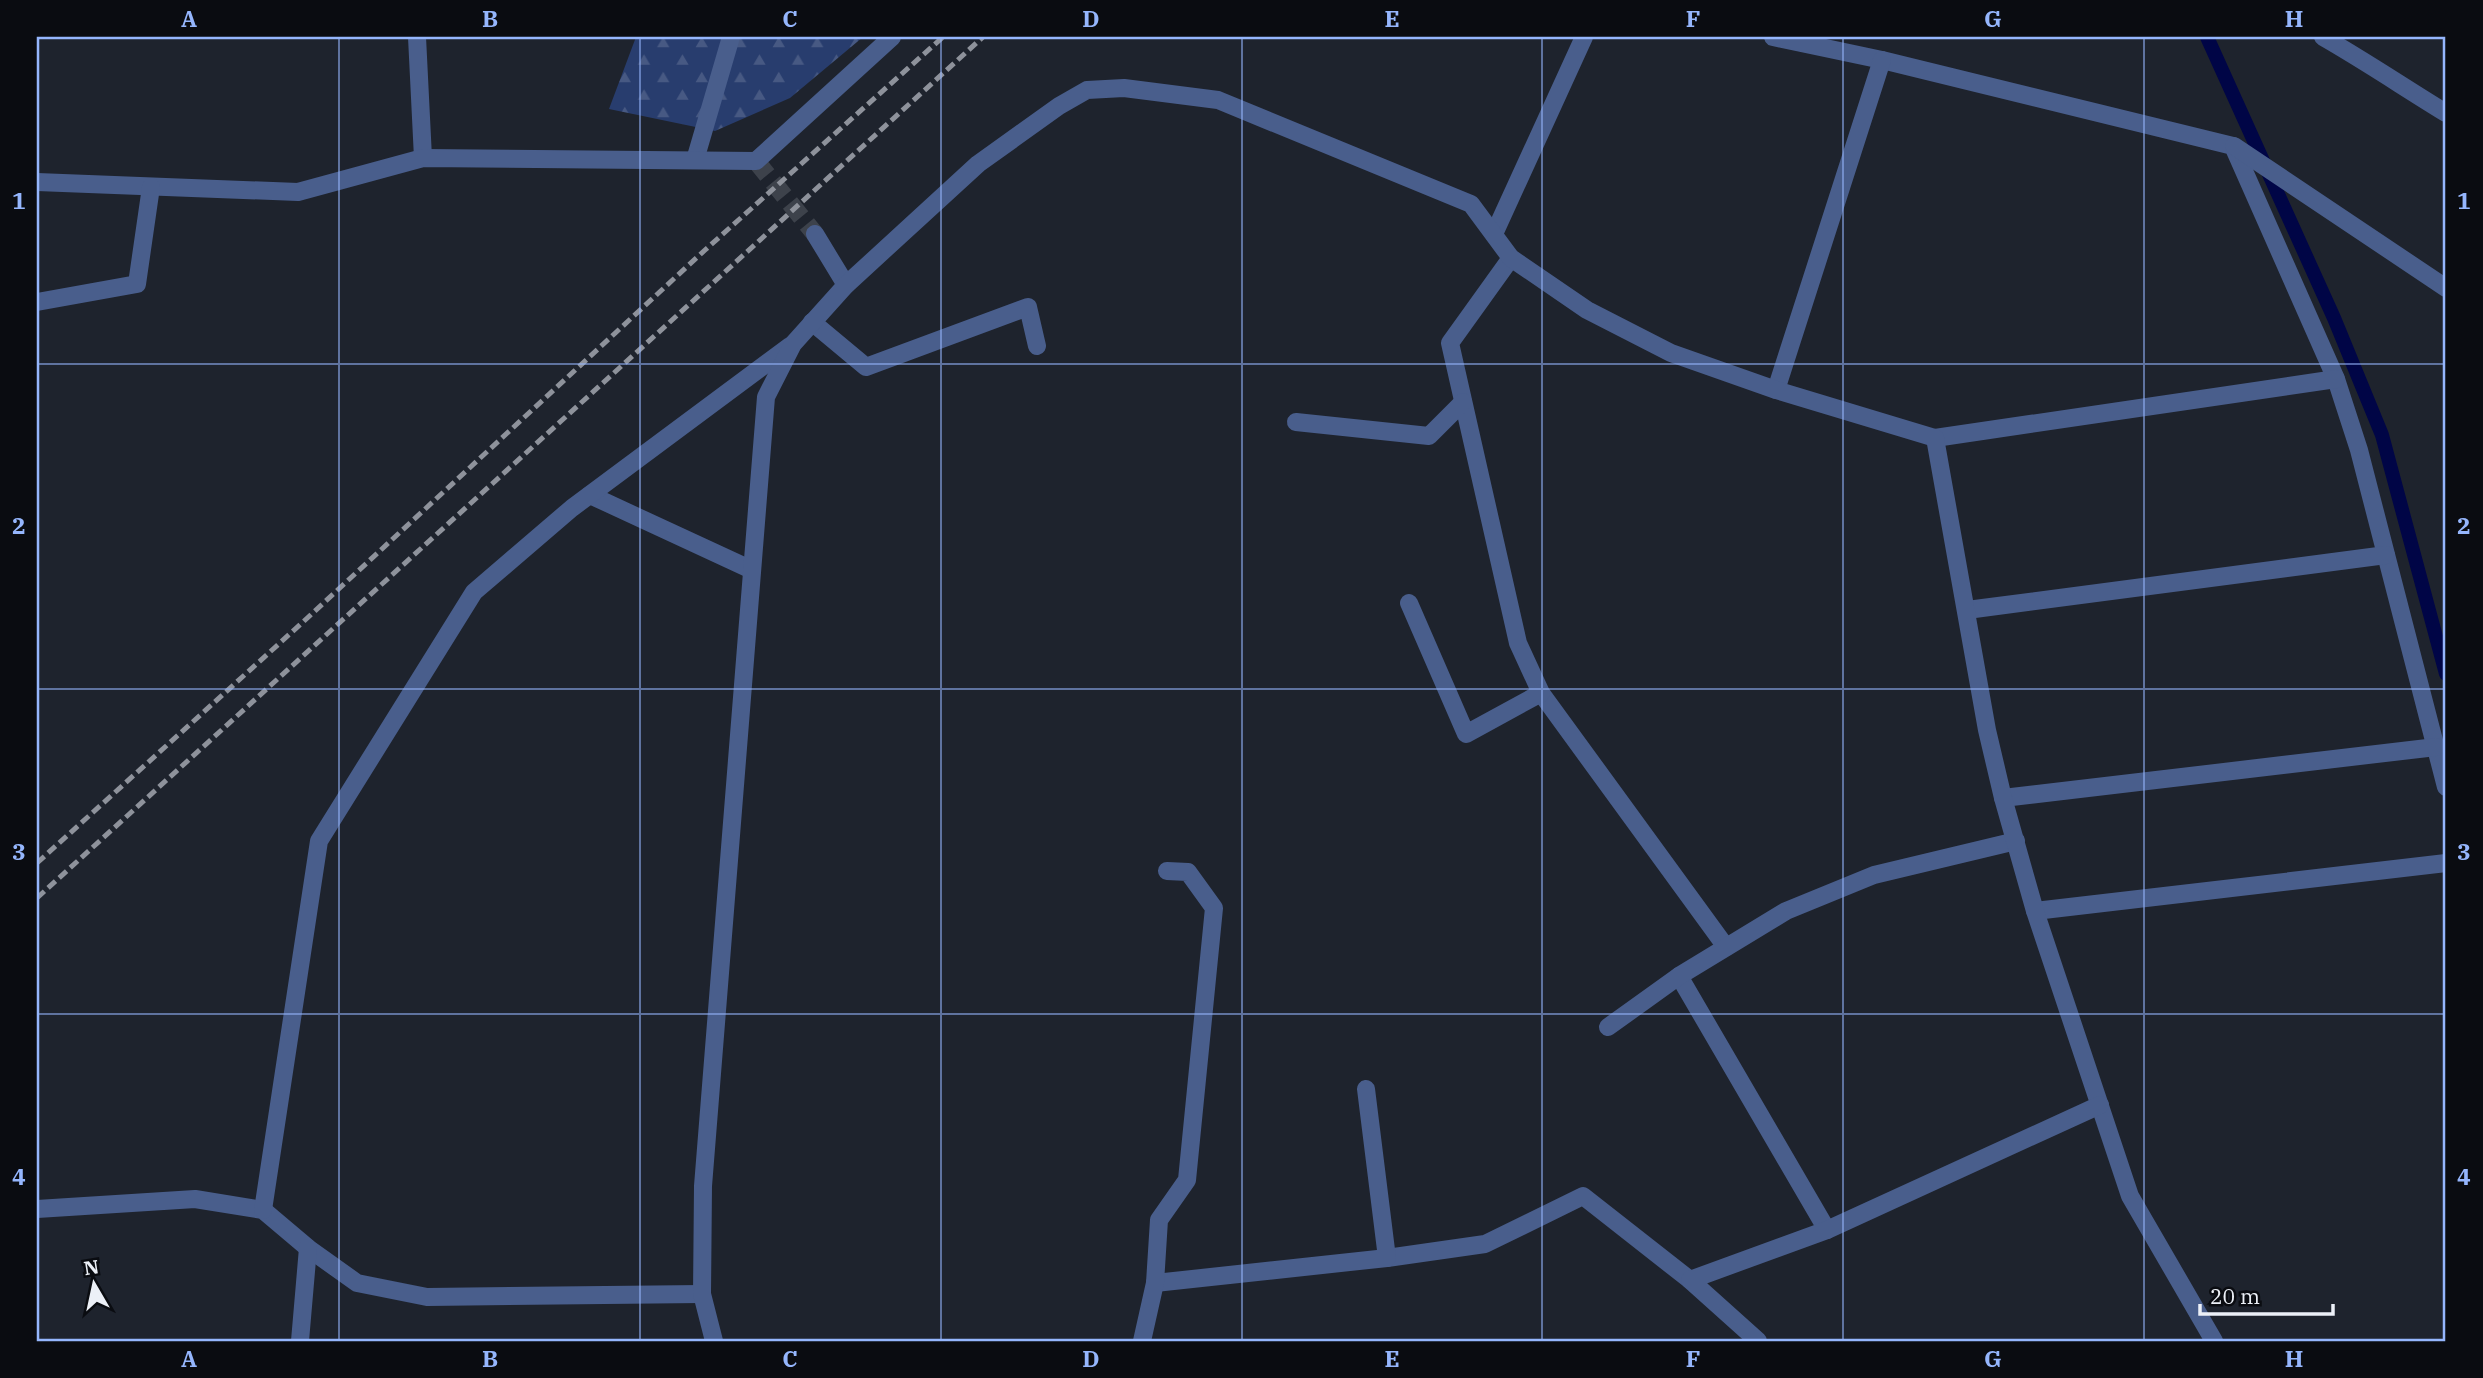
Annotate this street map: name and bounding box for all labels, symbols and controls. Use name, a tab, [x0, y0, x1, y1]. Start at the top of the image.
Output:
text: A	[181, 3, 197, 33]
text: B	[482, 3, 498, 33]
text: C	[782, 3, 798, 33]
text: D	[1082, 3, 1100, 33]
text: E	[1384, 3, 1400, 33]
text: F	[1686, 3, 1700, 33]
text: G	[1984, 3, 2002, 33]
text: H	[2285, 3, 2303, 33]
text: 1	[12, 185, 26, 215]
text: 1	[2457, 185, 2471, 215]
text: 2	[12, 510, 26, 540]
text: 2	[2457, 510, 2471, 540]
text: 3	[12, 836, 26, 866]
text: 3	[2457, 836, 2471, 866]
text: 4	[12, 1161, 26, 1191]
text: 4	[2457, 1161, 2471, 1191]
north arrow	[60, 1248, 130, 1318]
text: N	[82, 1254, 101, 1280]
scale bar	[2200, 1273, 2332, 1317]
text: 20 m	[2210, 1282, 2260, 1310]
text: A	[181, 1343, 197, 1373]
text: B	[482, 1343, 498, 1373]
text: C	[782, 1343, 798, 1373]
text: D	[1082, 1343, 1100, 1373]
text: E	[1384, 1343, 1400, 1373]
text: F	[1686, 1343, 1700, 1373]
text: G	[1984, 1343, 2002, 1373]
text: H	[2285, 1343, 2303, 1373]

